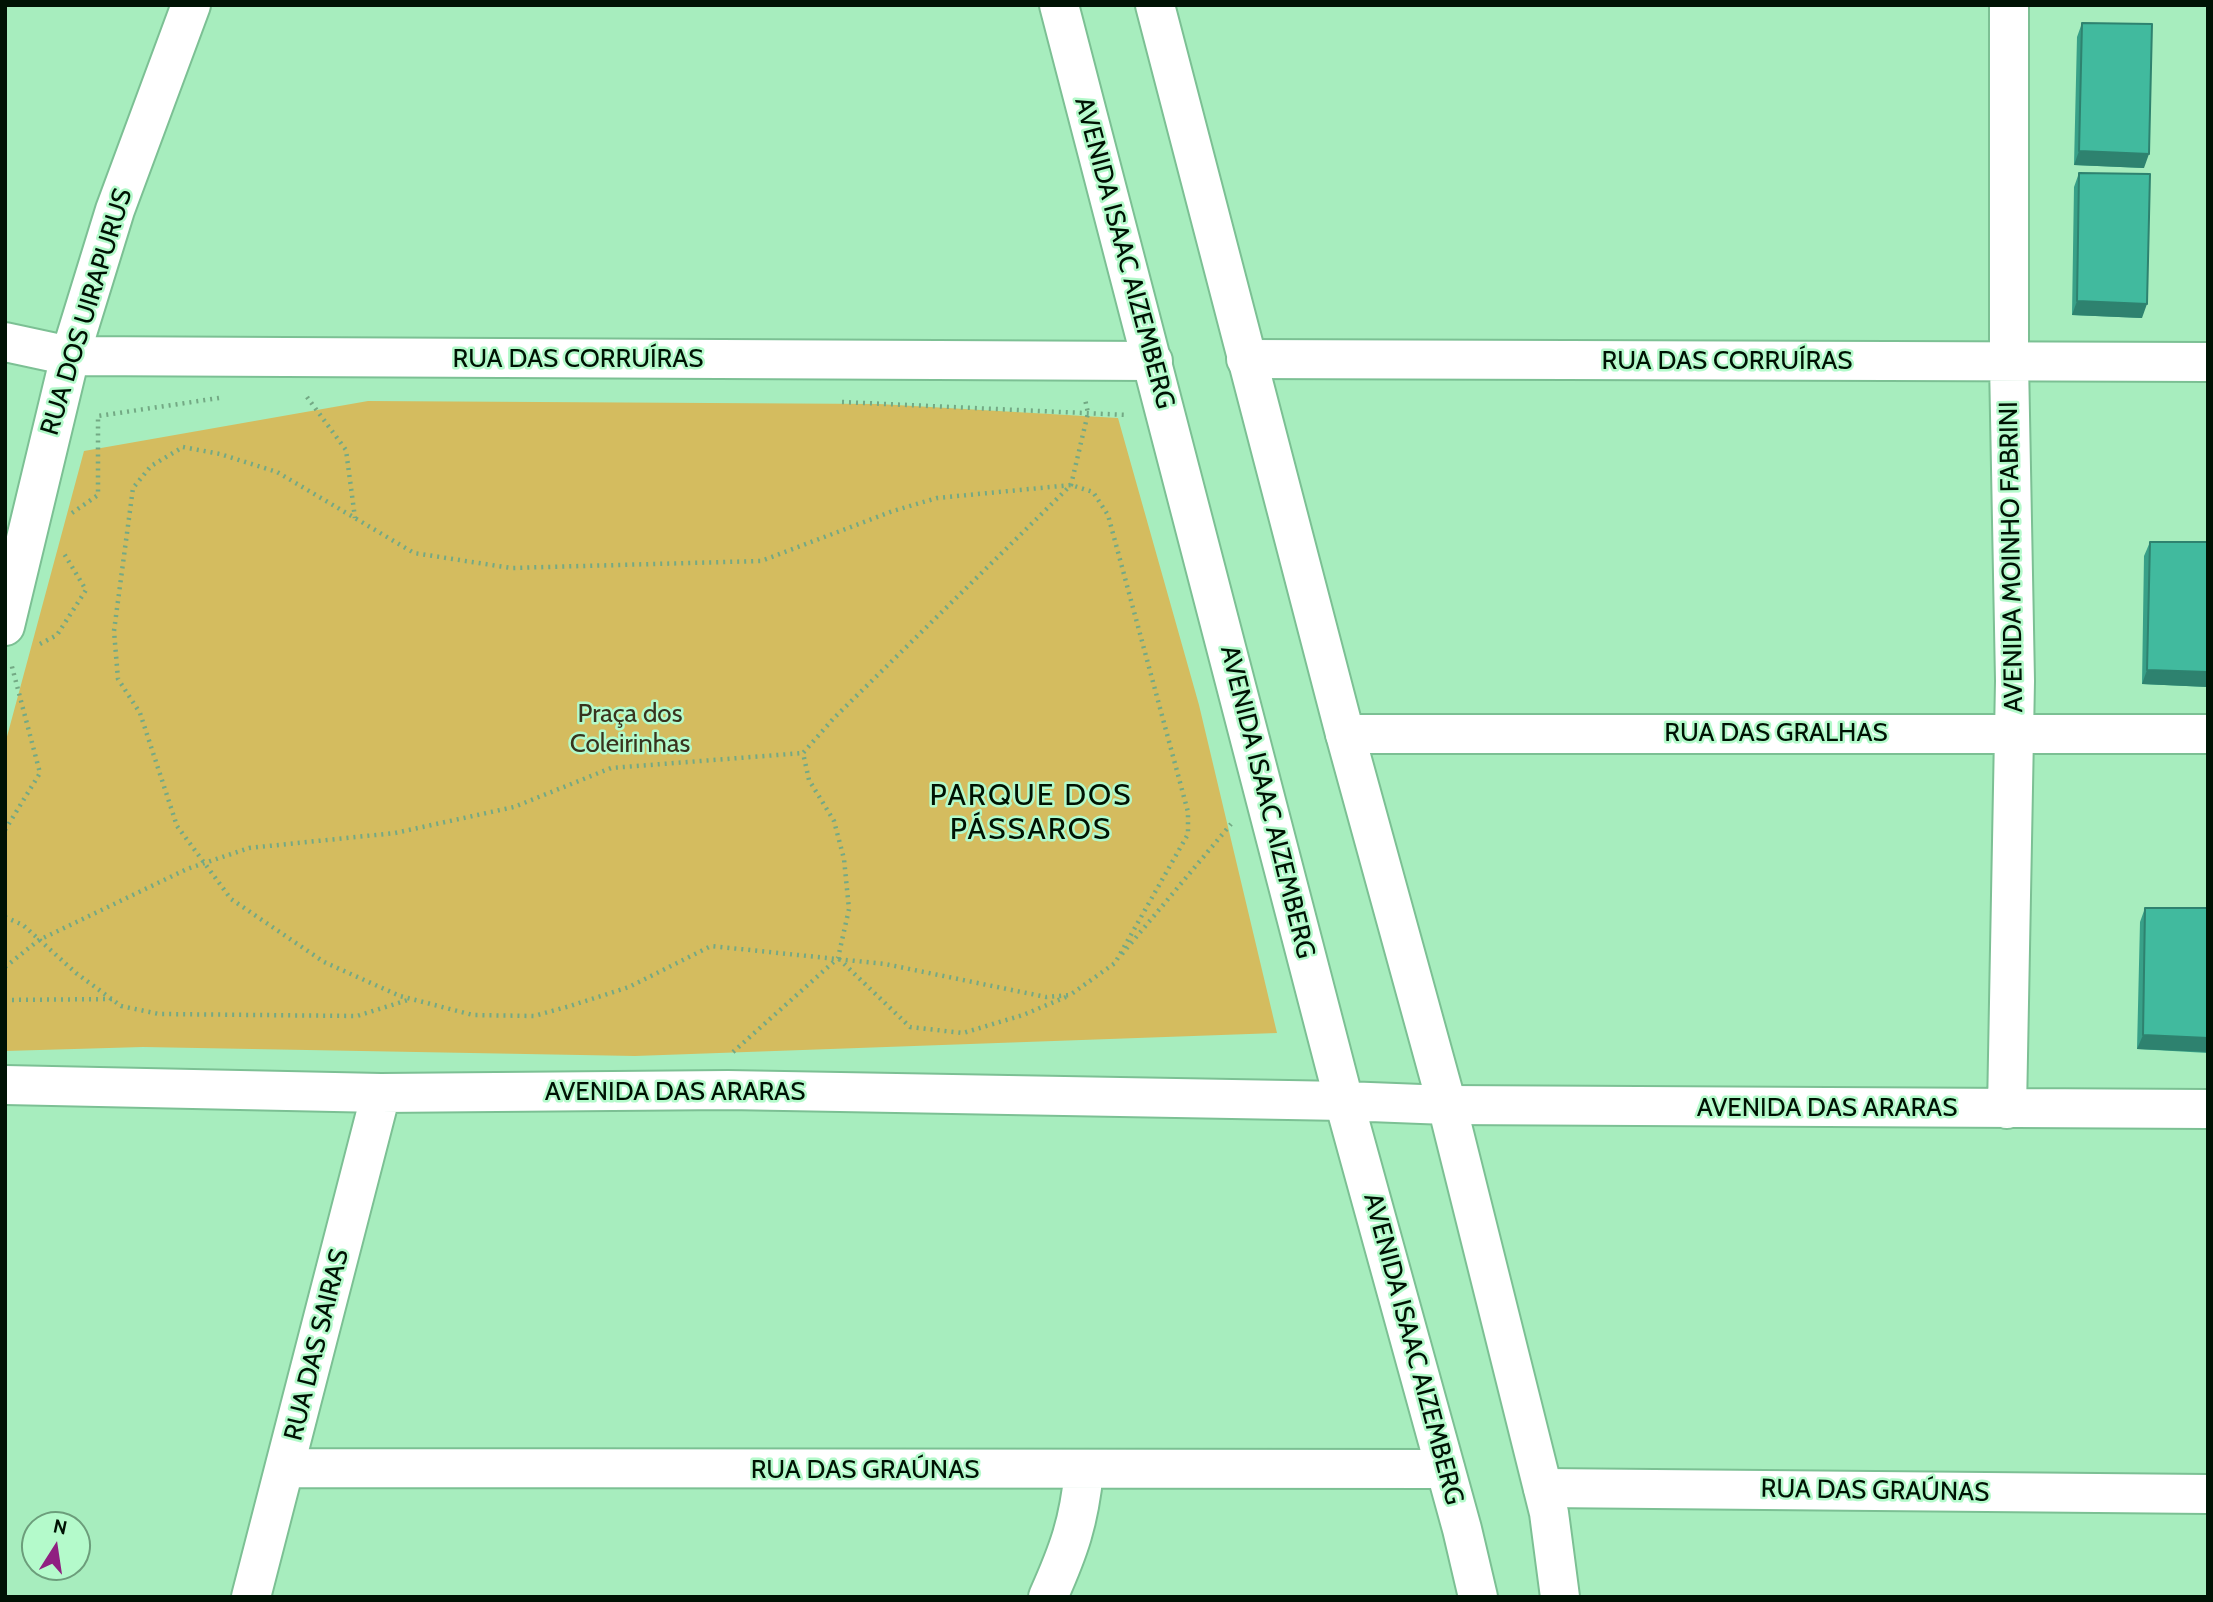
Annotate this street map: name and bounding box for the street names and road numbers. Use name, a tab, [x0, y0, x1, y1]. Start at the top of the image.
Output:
street label: AVENIDA ISAAC AIZEMBERG	[1067, 94, 1181, 412]
street label: RUA DOS UIRAPURUS	[35, 185, 139, 439]
street label: RUA DAS CORRUÍRAS	[453, 343, 703, 375]
street label: RUA DAS CORRUÍRAS	[1602, 345, 1852, 377]
street label: AVENIDA MOINHO FABRINI	[1994, 401, 2030, 713]
street label: AVENIDA ISAAC AIZEMBERG	[1213, 642, 1321, 962]
street label: RUA DAS GRALHAS	[1664, 717, 1888, 749]
street label: AVENIDA DAS ARARAS	[545, 1076, 805, 1108]
street label: AVENIDA DAS ARARAS	[1697, 1092, 1957, 1124]
street label: AVENIDA ISAAC AIZEMBERG	[1356, 1190, 1470, 1508]
street label: RUA DAS SAIRAS	[278, 1246, 356, 1444]
street label: RUA DAS GRAÚNAS	[751, 1454, 979, 1486]
street label: RUA DAS GRAÚNAS	[1760, 1473, 1990, 1509]

